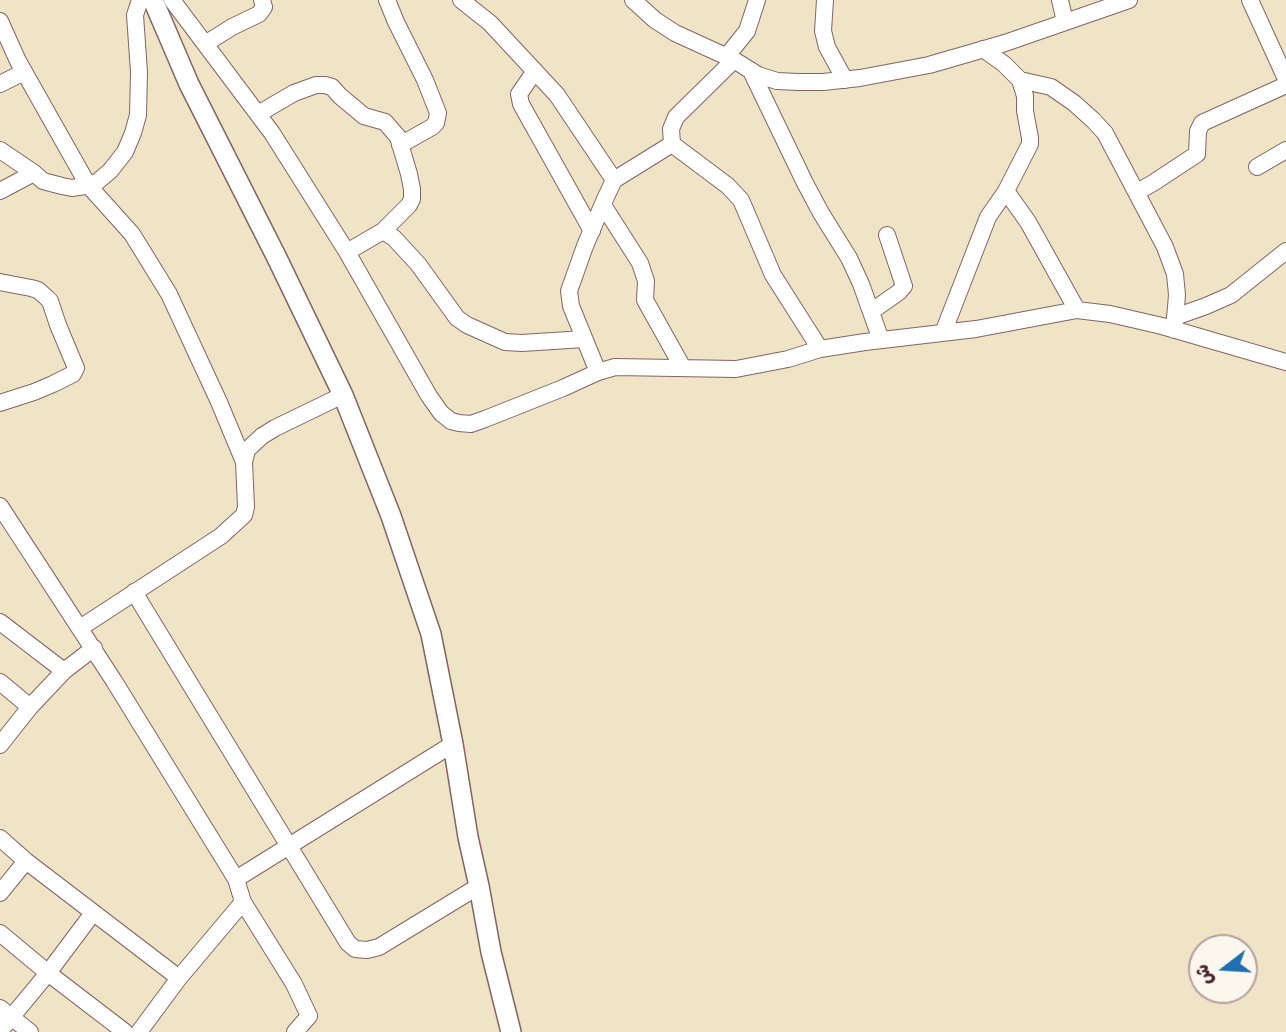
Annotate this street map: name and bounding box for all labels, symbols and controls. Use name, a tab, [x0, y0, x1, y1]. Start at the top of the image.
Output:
north arrow	[1188, 934, 1258, 1004]
text: ش	[1190, 961, 1218, 988]

